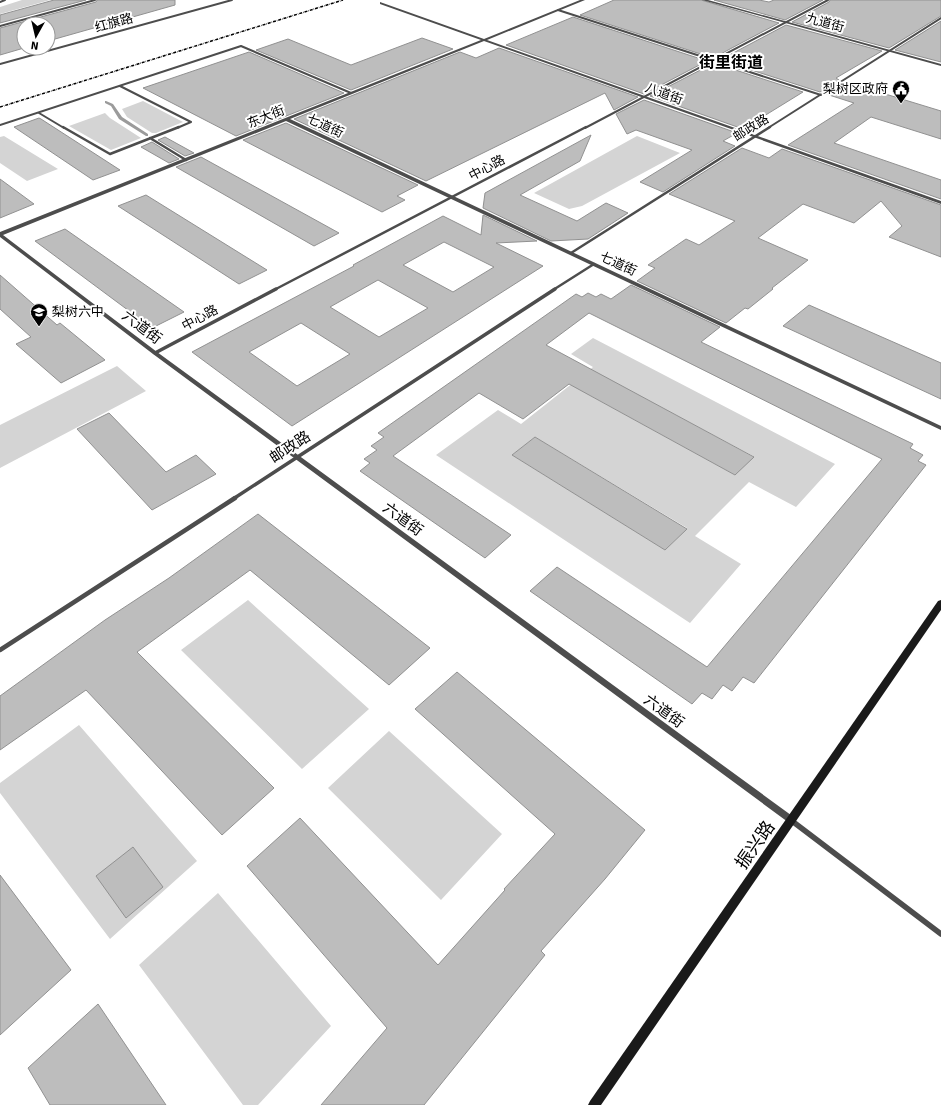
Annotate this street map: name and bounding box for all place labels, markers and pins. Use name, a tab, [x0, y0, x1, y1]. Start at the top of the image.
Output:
public building icon: 梨树区政府	[891, 79, 911, 104]
place label: 梨树区政府	[823, 81, 888, 97]
school or university icon: 梨树六中	[29, 302, 49, 327]
place label: 梨树六中	[52, 304, 104, 320]

